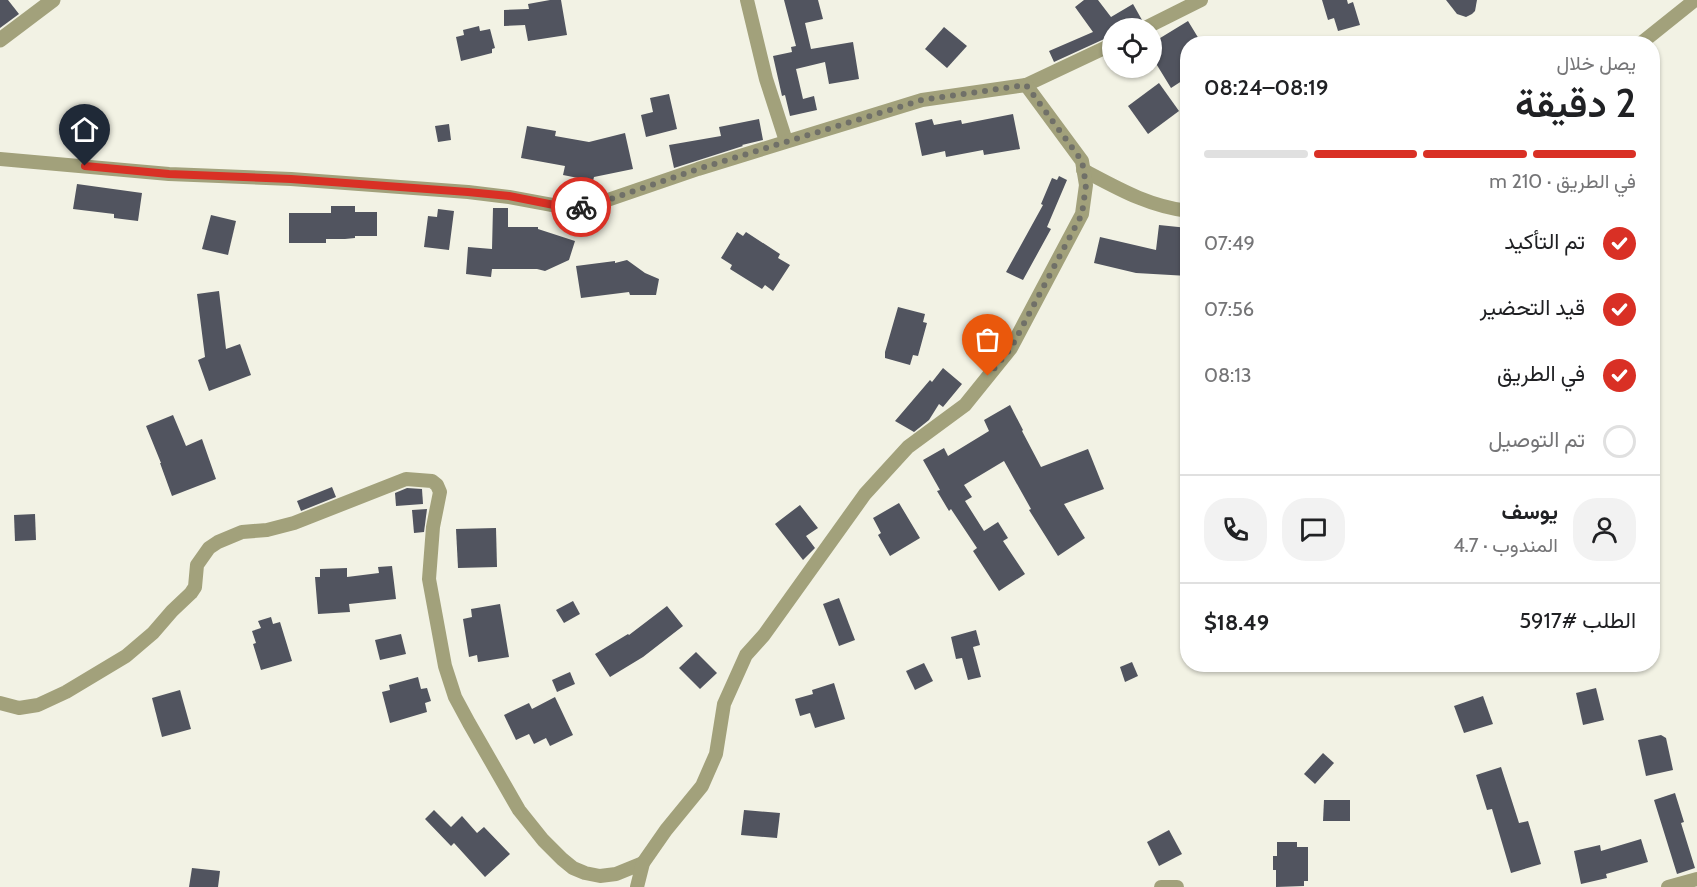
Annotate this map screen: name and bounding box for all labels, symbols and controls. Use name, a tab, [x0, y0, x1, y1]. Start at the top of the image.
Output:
map controls	[1102, 18, 1162, 78]
button: locate	[1102, 18, 1162, 78]
text: يصل خلال	[1556, 51, 1636, 75]
text: 08:19–08:24	[1204, 74, 1328, 101]
text: 2 دقيقة	[1515, 79, 1636, 127]
pin	[59, 104, 110, 166]
icon: home	[68, 113, 101, 146]
text: في الطريق · 210 m	[1489, 169, 1636, 193]
courier	[551, 177, 611, 237]
icon: bike	[565, 191, 598, 224]
icon: check	[1603, 227, 1636, 260]
text: تم التأكيد	[1504, 228, 1585, 255]
text: 07:49	[1204, 231, 1255, 255]
icon: check	[1603, 293, 1636, 326]
text: قيد التحضير	[1480, 294, 1585, 321]
text: 07:56	[1204, 297, 1254, 321]
pin	[962, 314, 1013, 376]
icon: bag	[971, 323, 1004, 356]
icon: check	[1603, 359, 1636, 392]
text: في الطريق	[1497, 360, 1585, 387]
text: 08:13	[1204, 363, 1252, 387]
text: تم التوصيل	[1488, 426, 1585, 453]
button: phone	[1204, 498, 1267, 561]
button: chat	[1282, 498, 1345, 561]
text: يوسف	[1502, 498, 1558, 525]
button: person	[1573, 498, 1636, 561]
text: المندوب · 4.7	[1453, 533, 1558, 557]
text: الطلب #5917	[1519, 607, 1636, 634]
text: $18.49	[1204, 609, 1269, 636]

